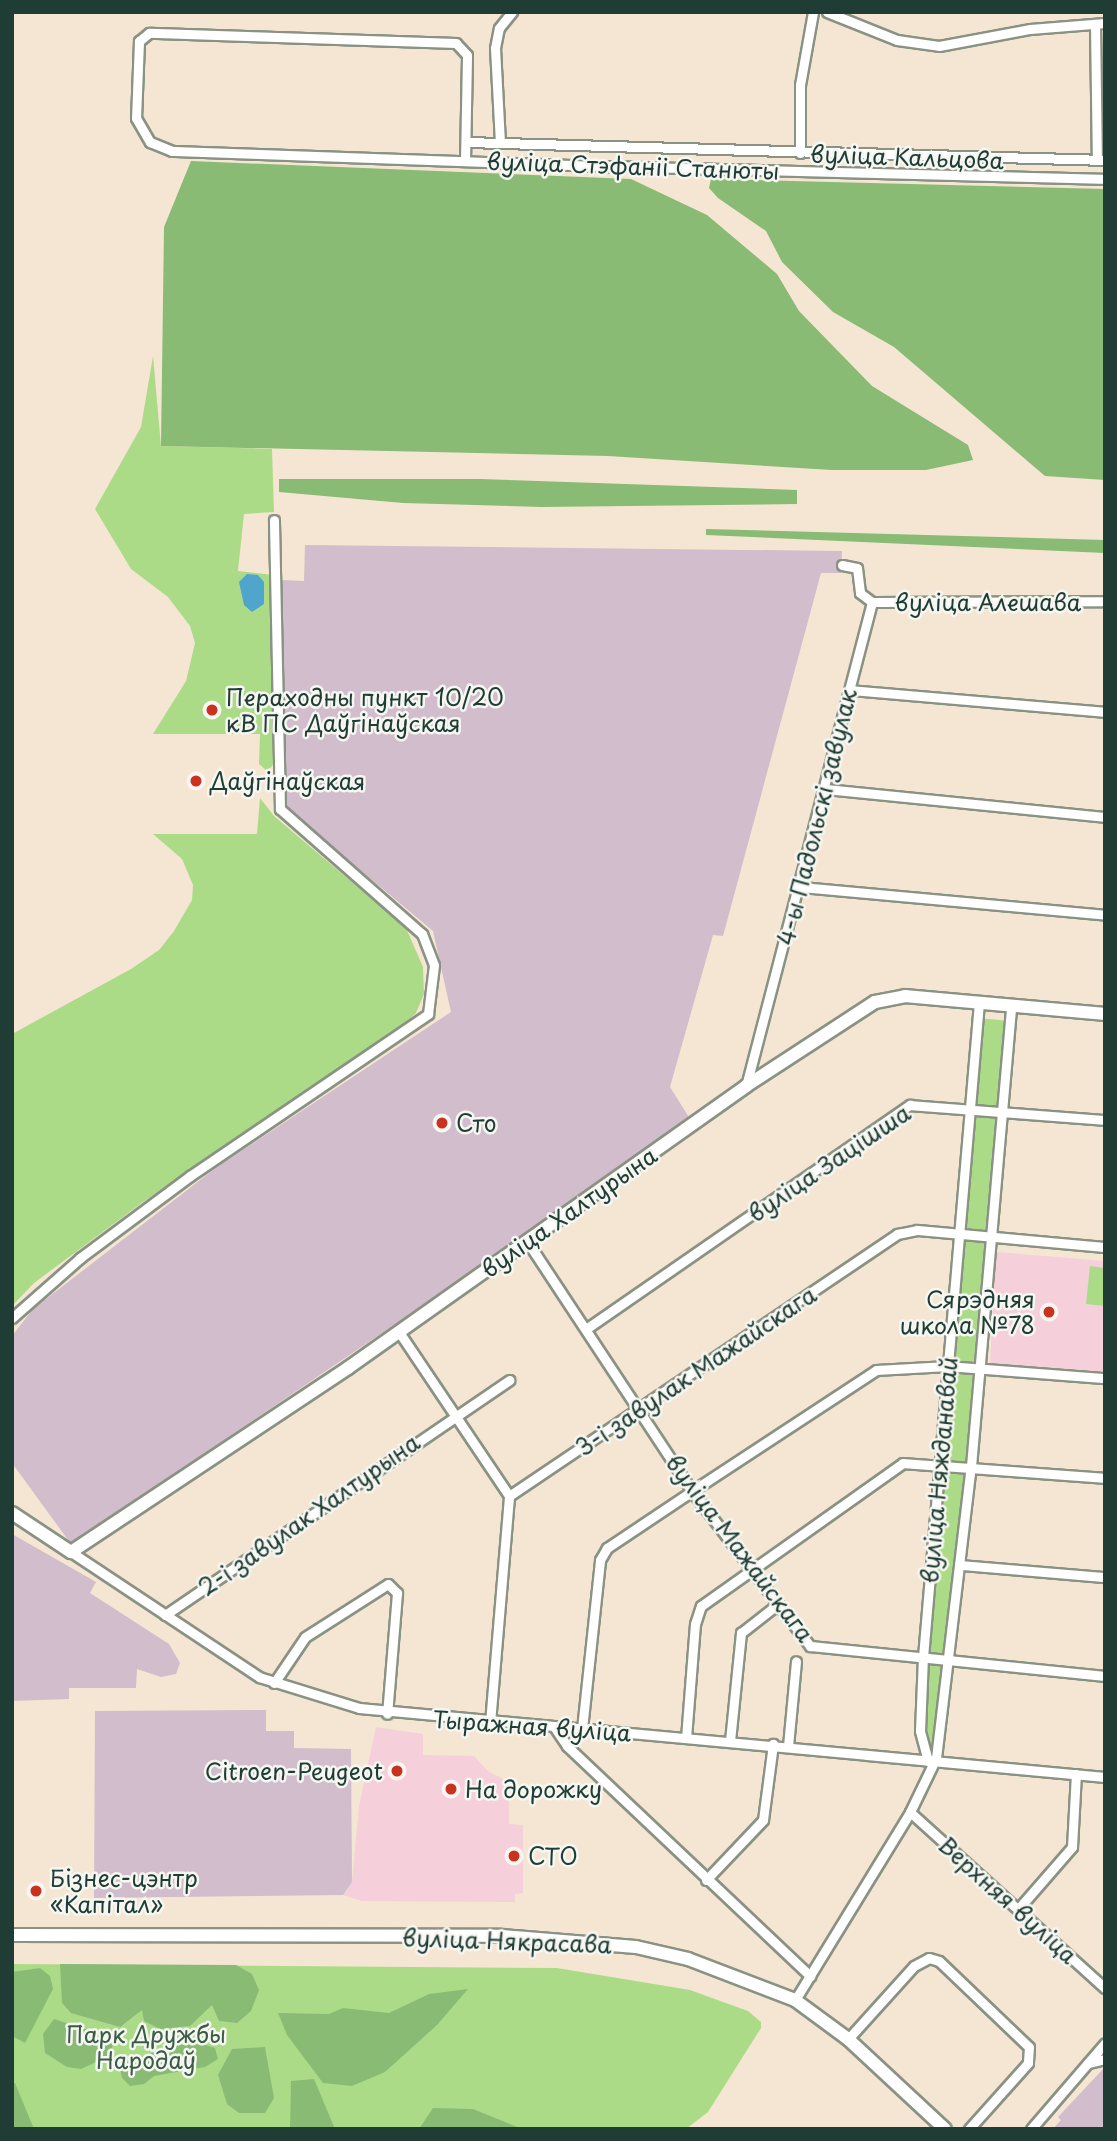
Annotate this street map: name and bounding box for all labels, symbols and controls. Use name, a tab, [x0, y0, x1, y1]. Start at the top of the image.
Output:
street label: вуліца Кальцова	[810, 140, 1004, 174]
street label: вуліца Стэфаніі Станюты	[486, 147, 780, 185]
street label: вуліца Алешава	[895, 588, 1081, 616]
place label: Пераходны пункт 10/20 кВ ПС Даўгінаўская	[226, 683, 504, 737]
street label: 4-ы Падольскі завулак	[772, 685, 862, 949]
marker: Пераходны пункт 10/20 кВ ПС Даўгінаўская	[204, 702, 220, 718]
place label: Даўгінаўская	[210, 767, 365, 795]
marker: Даўгінаўская	[188, 773, 204, 789]
street label: вуліца Зацішша	[743, 1099, 915, 1227]
place label: Сто	[456, 1109, 496, 1137]
marker: Сто	[434, 1115, 450, 1131]
street label: вуліца Халтурына	[477, 1141, 661, 1283]
street label: 3-і завулак Мажайскага	[570, 1280, 822, 1462]
place label: Сярэдняя школа №78	[899, 1285, 1035, 1339]
marker: Сярэдняя школа №78	[1041, 1304, 1057, 1320]
street label: вуліца Няжданавай	[915, 1356, 963, 1584]
street label: 2-і завулак Халтурына	[192, 1428, 426, 1602]
street label: вуліца Мажайскага	[660, 1449, 820, 1647]
street label: Тыражная вуліца	[431, 1705, 633, 1747]
place label: Citroen-Peugeot	[205, 1757, 383, 1785]
marker: Citroen-Peugeot	[389, 1763, 405, 1779]
place label: На дорожку	[465, 1775, 603, 1803]
marker: На дорожку	[443, 1781, 459, 1797]
street label: Верхняя вуліца	[933, 1831, 1083, 1969]
place label: СТО	[528, 1842, 578, 1870]
marker: СТО	[506, 1848, 522, 1864]
place label: Бізнес-цэнтр «Капітал»	[50, 1864, 198, 1918]
marker: Бізнес-цэнтр «Капітал»	[28, 1883, 44, 1899]
street label: вуліца Някрасава	[402, 1924, 612, 1958]
park label: Парк Дружбы Народаў	[66, 2020, 226, 2074]

